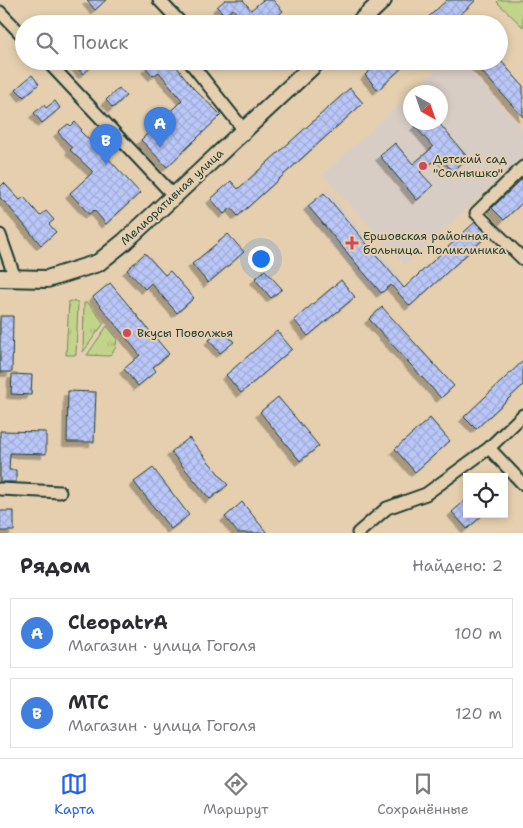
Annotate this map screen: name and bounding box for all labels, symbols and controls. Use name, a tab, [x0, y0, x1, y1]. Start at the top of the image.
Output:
search box	[15, 15, 508, 70]
icon: search	[33, 29, 61, 57]
text: Поиск	[73, 30, 128, 55]
north arrow	[403, 85, 448, 130]
pin: A	[144, 107, 176, 148]
pin: B	[90, 124, 122, 165]
street label: Мелиоративная улица	[117, 145, 227, 249]
place label: Детский сад "Солнышко"	[433, 151, 507, 181]
marker: Детский сад "Солнышко"	[417, 160, 429, 172]
place label: Ершовская районная больница. Поликлиника	[363, 228, 506, 258]
marker: Ершовская районная больница. Поликлиника	[345, 236, 359, 250]
your location	[248, 246, 274, 272]
place label: Вкусы Поволжья	[137, 325, 233, 341]
marker: Вкусы Поволжья	[121, 327, 133, 339]
map controls	[463, 473, 508, 518]
button: locate	[463, 473, 508, 518]
text: Рядом	[20, 552, 90, 580]
text: Найдено: 2	[412, 555, 503, 576]
text: CleopatrA	[68, 610, 168, 635]
text: A	[31, 623, 43, 644]
text: 100 m	[454, 623, 502, 644]
text: Магазин · улица Гоголя	[68, 635, 256, 656]
text: МТС	[68, 690, 109, 715]
text: B	[32, 703, 42, 724]
text: 120 m	[455, 703, 502, 724]
text: Магазин · улица Гоголя	[68, 715, 256, 736]
tab: Карта	[54, 770, 94, 818]
tab: Маршрут	[203, 770, 268, 818]
tab: Сохранённые	[377, 770, 469, 818]

